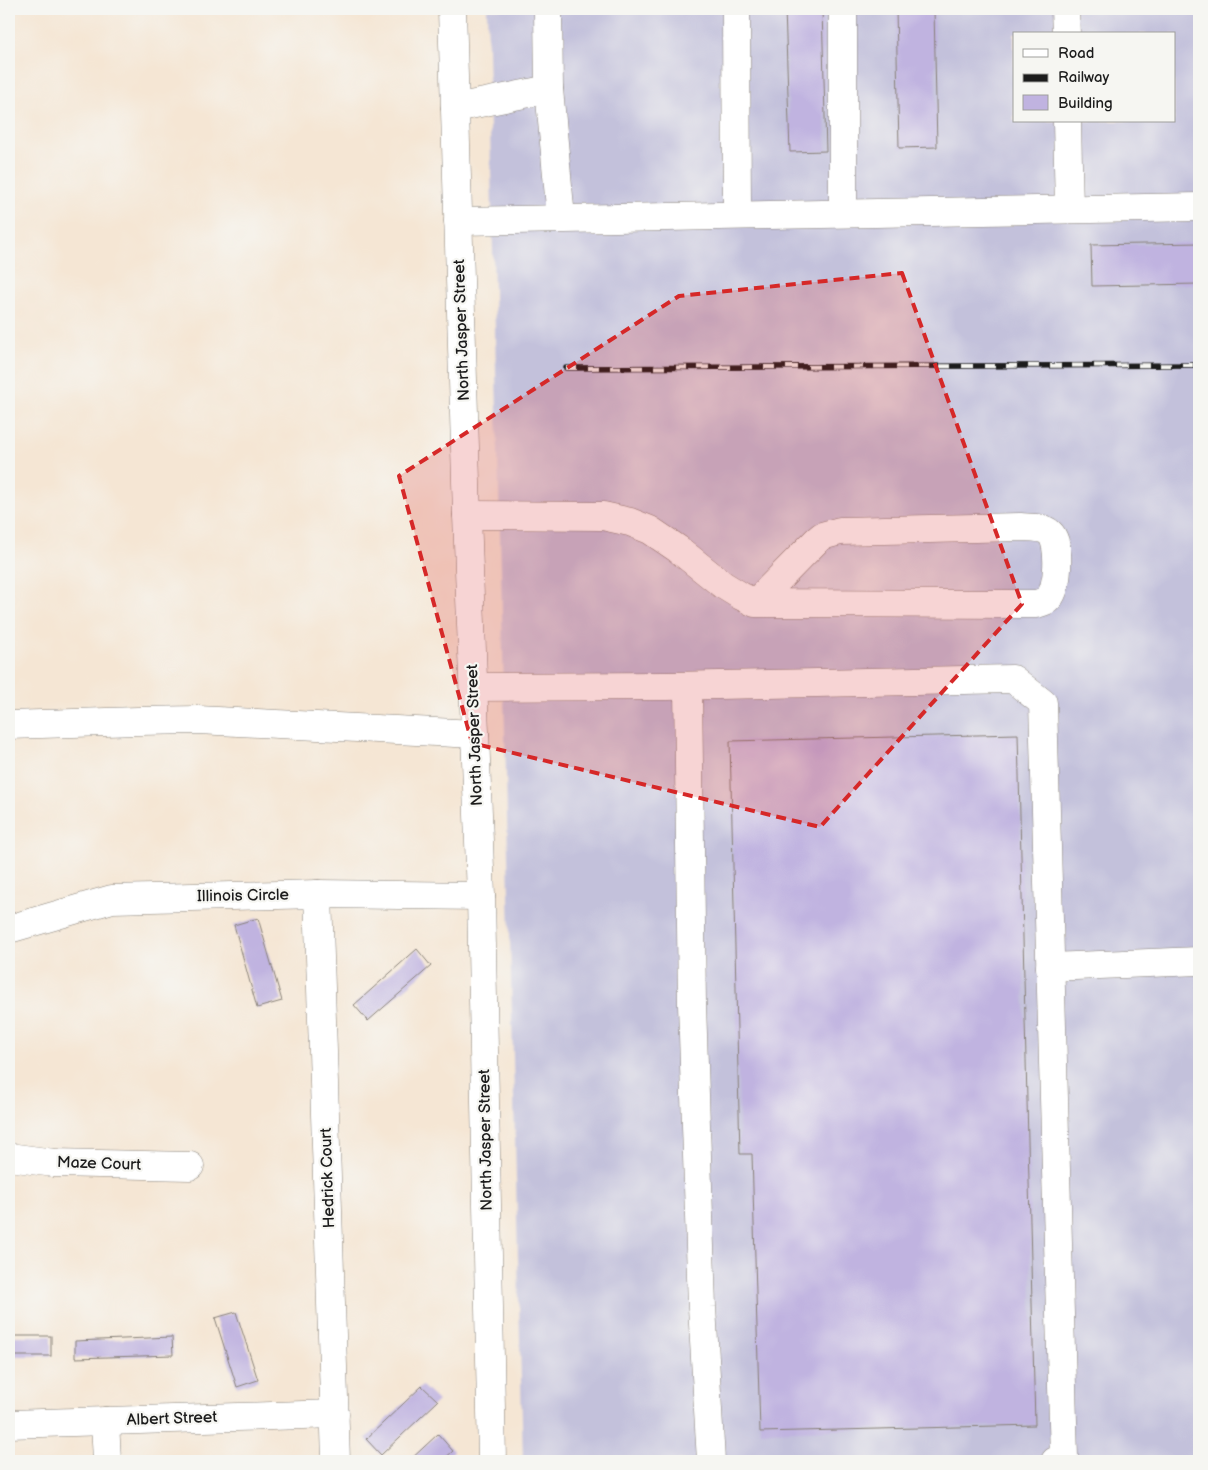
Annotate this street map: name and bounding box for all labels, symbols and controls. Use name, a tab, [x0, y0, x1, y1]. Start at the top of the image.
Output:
legend	[1013, 32, 1176, 122]
text: Road	[1058, 44, 1094, 63]
text: Railway	[1058, 68, 1109, 87]
text: Building	[1058, 94, 1113, 113]
street label: North Jasper Street	[450, 259, 474, 401]
street label: North Jasper Street	[463, 664, 487, 806]
street label: Illinois Circle	[197, 886, 290, 906]
street label: North Jasper Street	[475, 1069, 497, 1211]
street label: Hedrick Court	[317, 1127, 339, 1229]
street label: Maze Court	[57, 1153, 141, 1175]
street label: Albert Street	[126, 1408, 218, 1430]

